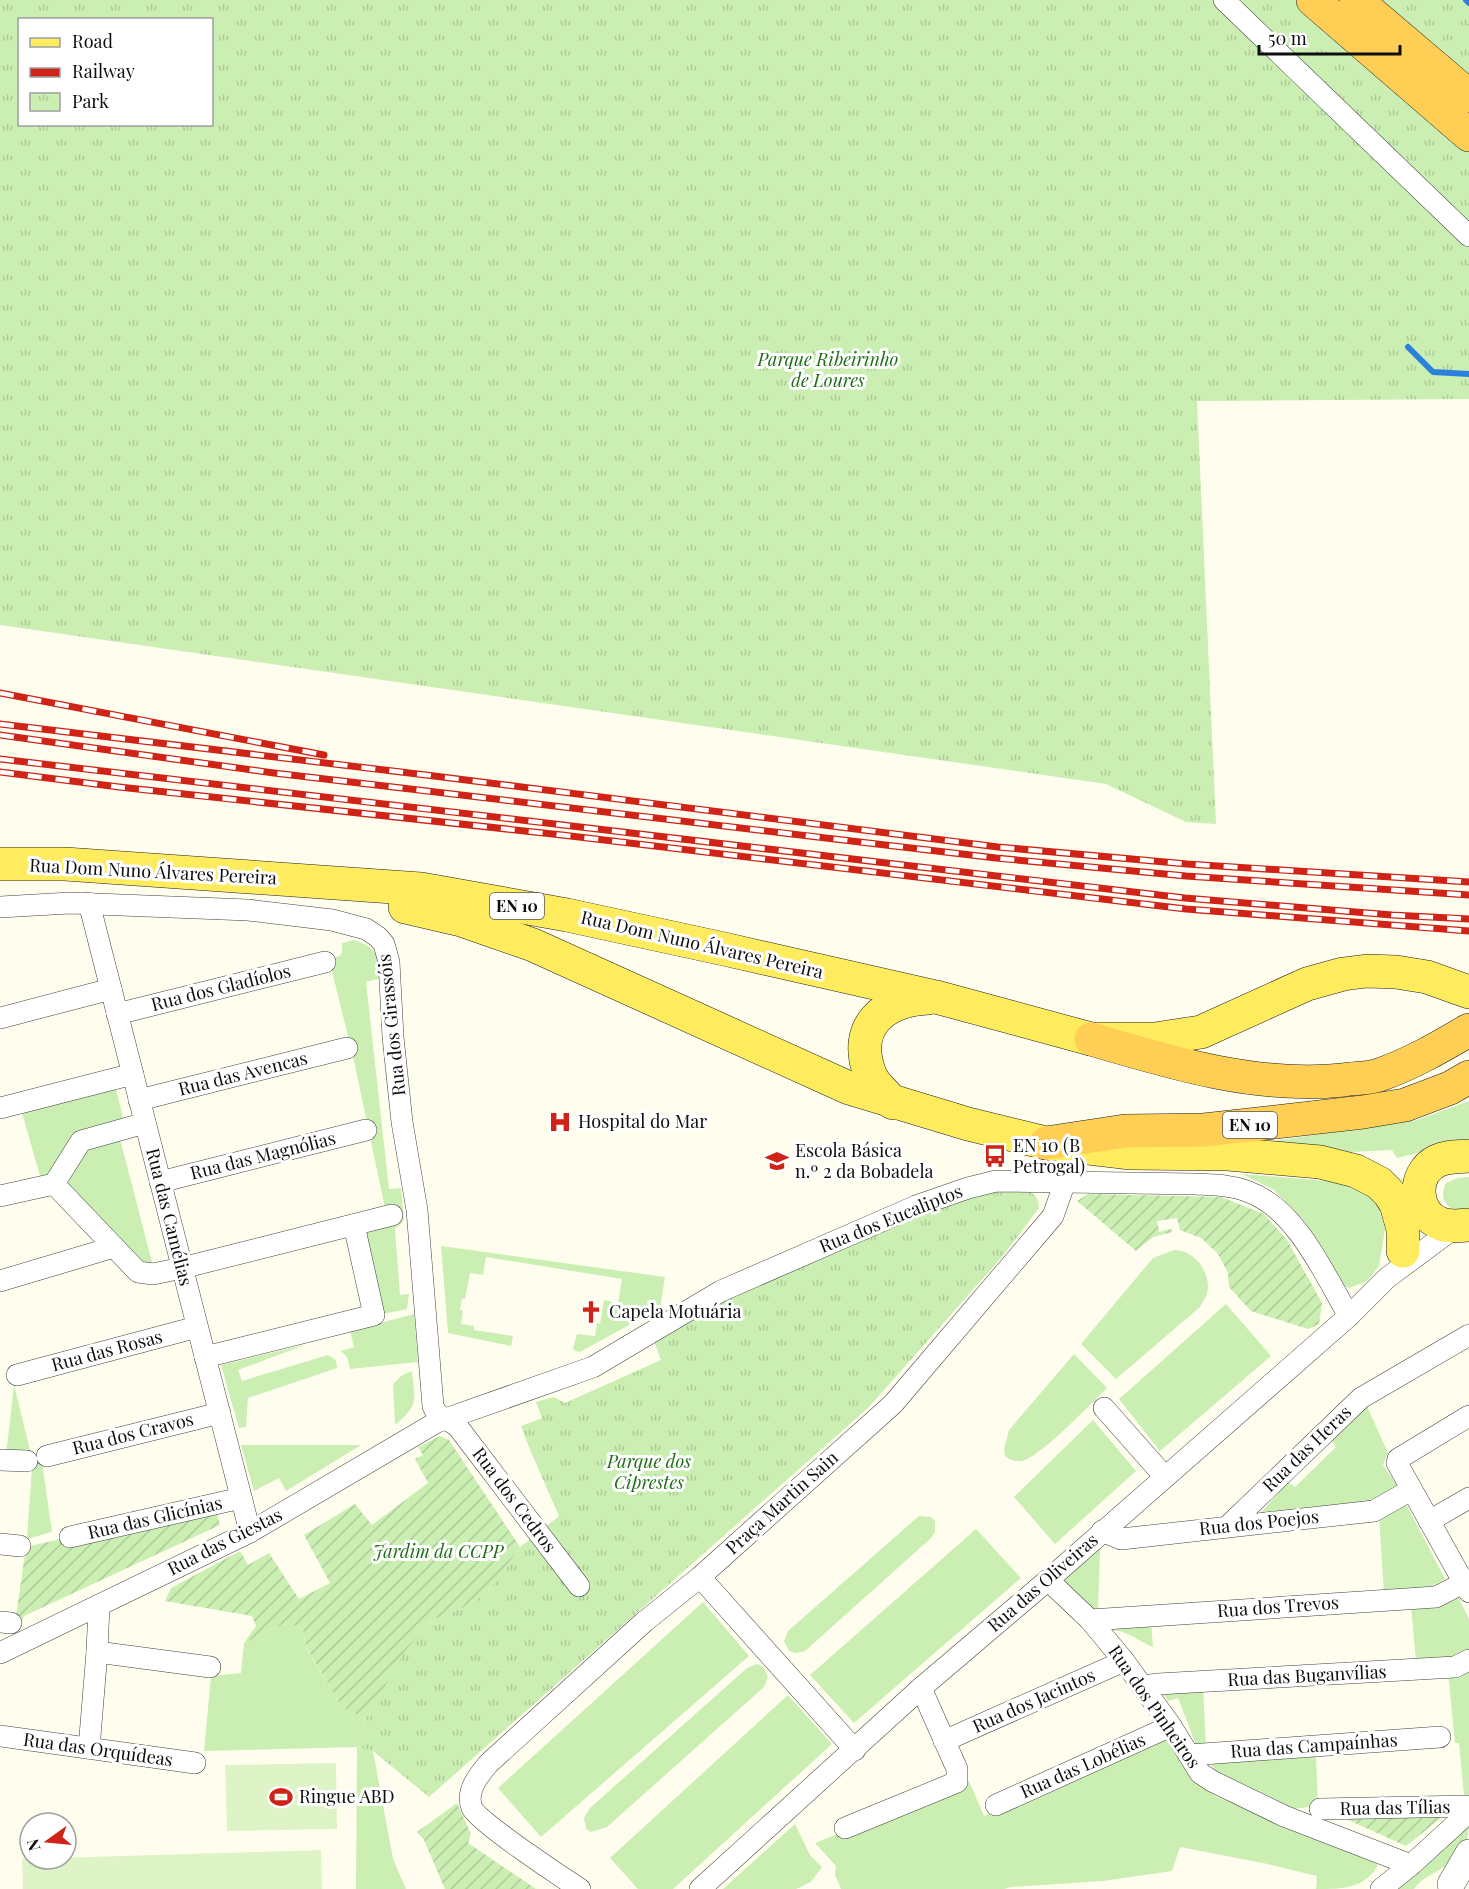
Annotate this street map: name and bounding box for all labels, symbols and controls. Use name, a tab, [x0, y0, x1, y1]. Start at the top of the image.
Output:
legend	[18, 18, 213, 126]
scale bar	[1259, 18, 1400, 56]
text: 50 m	[1268, 26, 1307, 50]
text: Road	[72, 29, 113, 53]
text: Railway	[72, 59, 135, 83]
text: Park	[72, 89, 109, 113]
park label: Parque Ribeirinho de Loures	[757, 347, 899, 392]
street label: Rua Dom Nuno Álvares Pereira	[29, 853, 278, 889]
road number: EN 10	[490, 893, 544, 919]
street label: Rua Dom Nuno Álvares Pereira	[579, 904, 826, 984]
street label: Rua dos Girassóis	[372, 953, 410, 1097]
street label: Rua dos Gladíolos	[148, 958, 293, 1016]
street label: Rua das Avencas	[176, 1045, 310, 1101]
hospital icon: Hospital do Mar	[547, 1109, 573, 1135]
place label: Hospital do Mar	[578, 1109, 707, 1133]
road number: EN 10	[1223, 1112, 1277, 1138]
street label: Rua das Magnólias	[187, 1125, 338, 1185]
place label: EN 10 (B Petrogal)	[1013, 1133, 1085, 1178]
place label: Escola Básica n.º 2 da Bobadela	[795, 1138, 934, 1183]
bus stop icon: EN 10 (B Petrogal)	[982, 1143, 1008, 1169]
street label: Rua das Camélias	[141, 1145, 199, 1288]
school or university icon: Escola Básica n.º 2 da Bobadela	[764, 1148, 790, 1174]
street label: Rua dos Eucaliptos	[815, 1178, 966, 1258]
church icon: Capela Motuária	[578, 1299, 604, 1325]
place label: Capela Motuária	[609, 1299, 742, 1323]
street label: Rua das Rosas	[49, 1324, 165, 1376]
street label: Rua das Heras	[1257, 1400, 1356, 1497]
street label: Rua dos Cravos	[70, 1406, 196, 1460]
street label: Rua dos Cedros	[467, 1442, 562, 1557]
street label: Praça Martin Sain	[720, 1445, 843, 1559]
park label: Parque dos Ciprestes	[606, 1449, 691, 1494]
street label: Rua das Glicínias	[85, 1490, 224, 1544]
street label: Rua das Giestas	[163, 1502, 286, 1580]
street label: Rua dos Poejos	[1198, 1504, 1320, 1540]
street label: Rua das Oliveiras	[982, 1528, 1103, 1637]
park label: Jardim da CCPP	[373, 1539, 505, 1563]
street label: Rua dos Trevos	[1216, 1590, 1340, 1622]
street label: Rua dos Pinheiros	[1103, 1640, 1206, 1773]
street label: Rua das Buganvílias	[1227, 1659, 1387, 1691]
street label: Rua dos Jacintos	[969, 1662, 1099, 1738]
street label: Rua das Orquídeas	[22, 1727, 174, 1771]
street label: Rua das Lobélias	[1016, 1727, 1149, 1803]
street label: Rua das Campaínhas	[1229, 1727, 1398, 1763]
sports icon: Ringue ABD	[268, 1784, 294, 1810]
place label: Ringue ABD	[299, 1784, 395, 1808]
street label: Rua das Tílias	[1339, 1794, 1451, 1820]
north arrow	[18, 1811, 78, 1871]
text: N	[21, 1836, 45, 1853]

